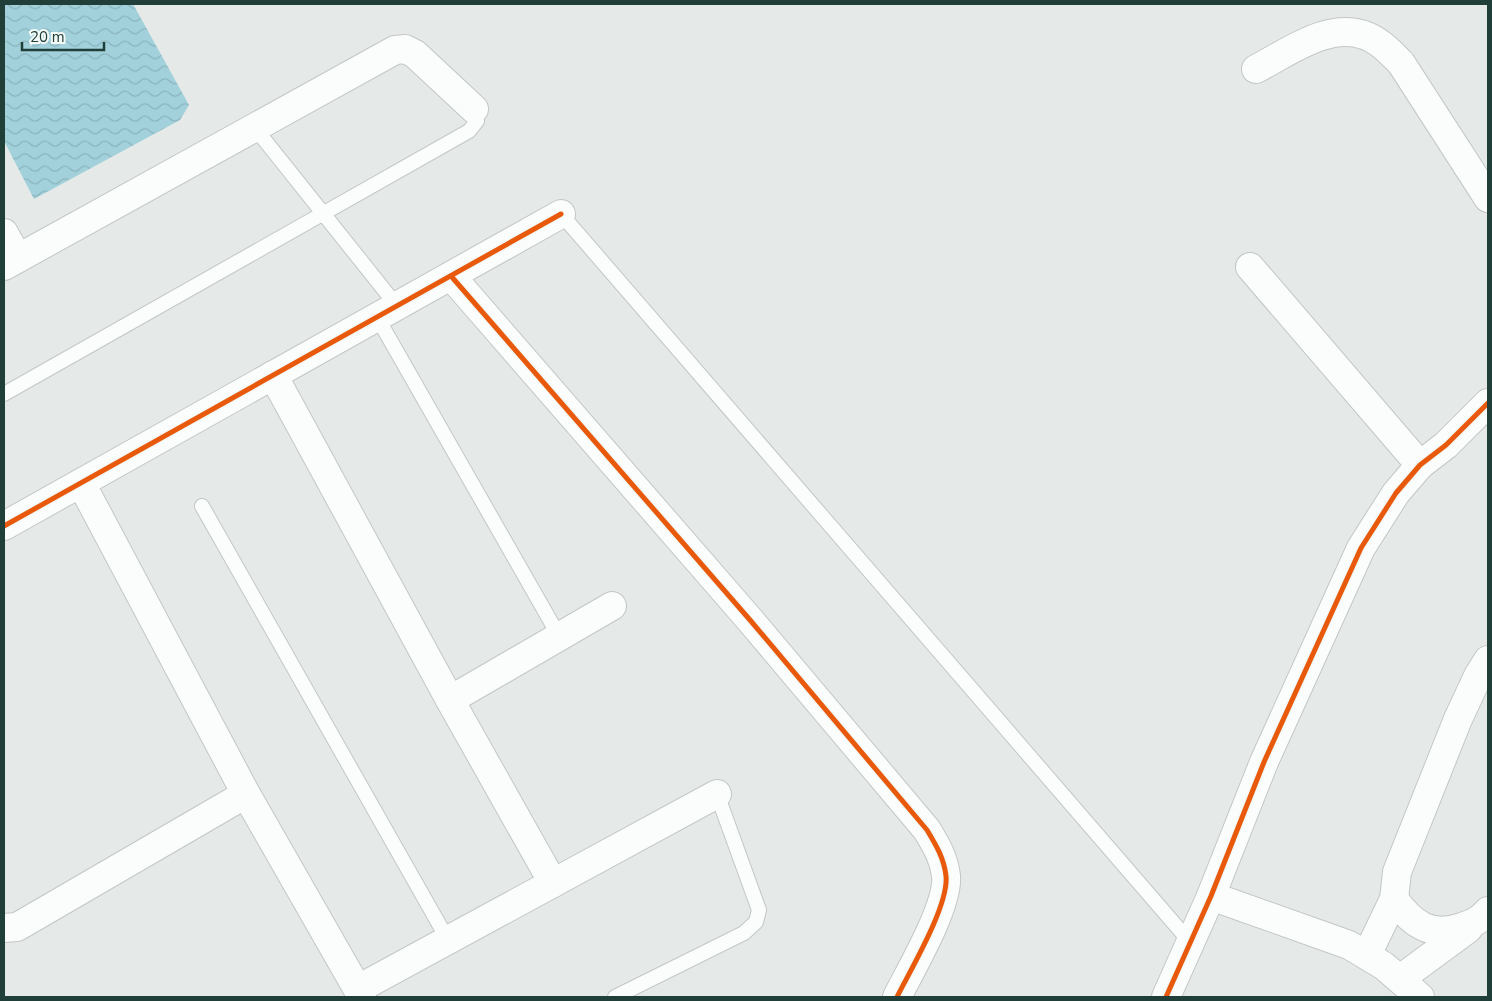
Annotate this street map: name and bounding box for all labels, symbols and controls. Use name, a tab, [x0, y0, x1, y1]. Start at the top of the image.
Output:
scale bar	[22, 20, 105, 52]
text: 20 m	[30, 27, 65, 47]

